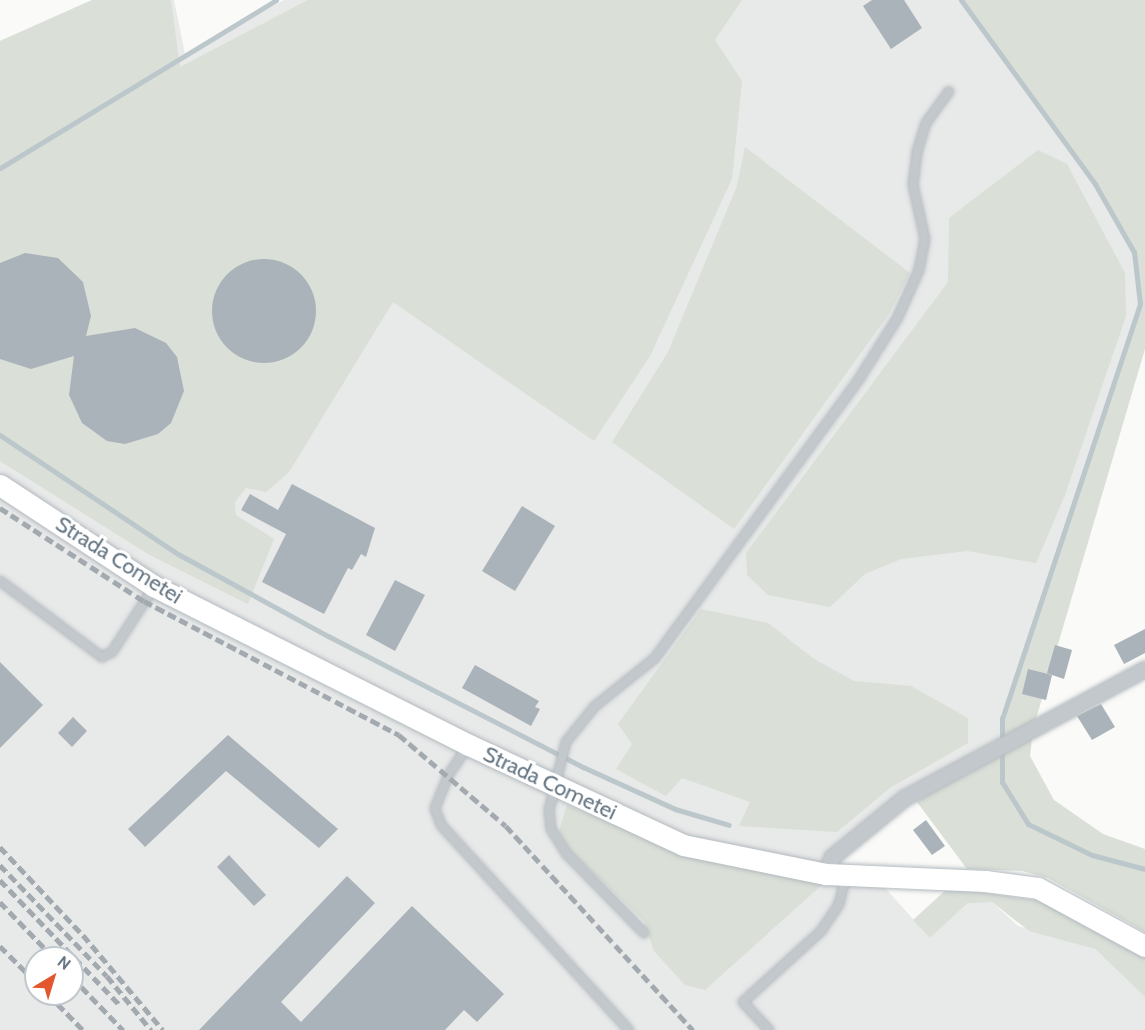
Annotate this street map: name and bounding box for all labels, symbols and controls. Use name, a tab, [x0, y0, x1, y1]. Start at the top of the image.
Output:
street label: Strada Cometei	[51, 511, 187, 609]
street label: Strada Cometei	[479, 741, 621, 825]
north arrow	[24, 946, 84, 1006]
text: N	[54, 952, 74, 974]

